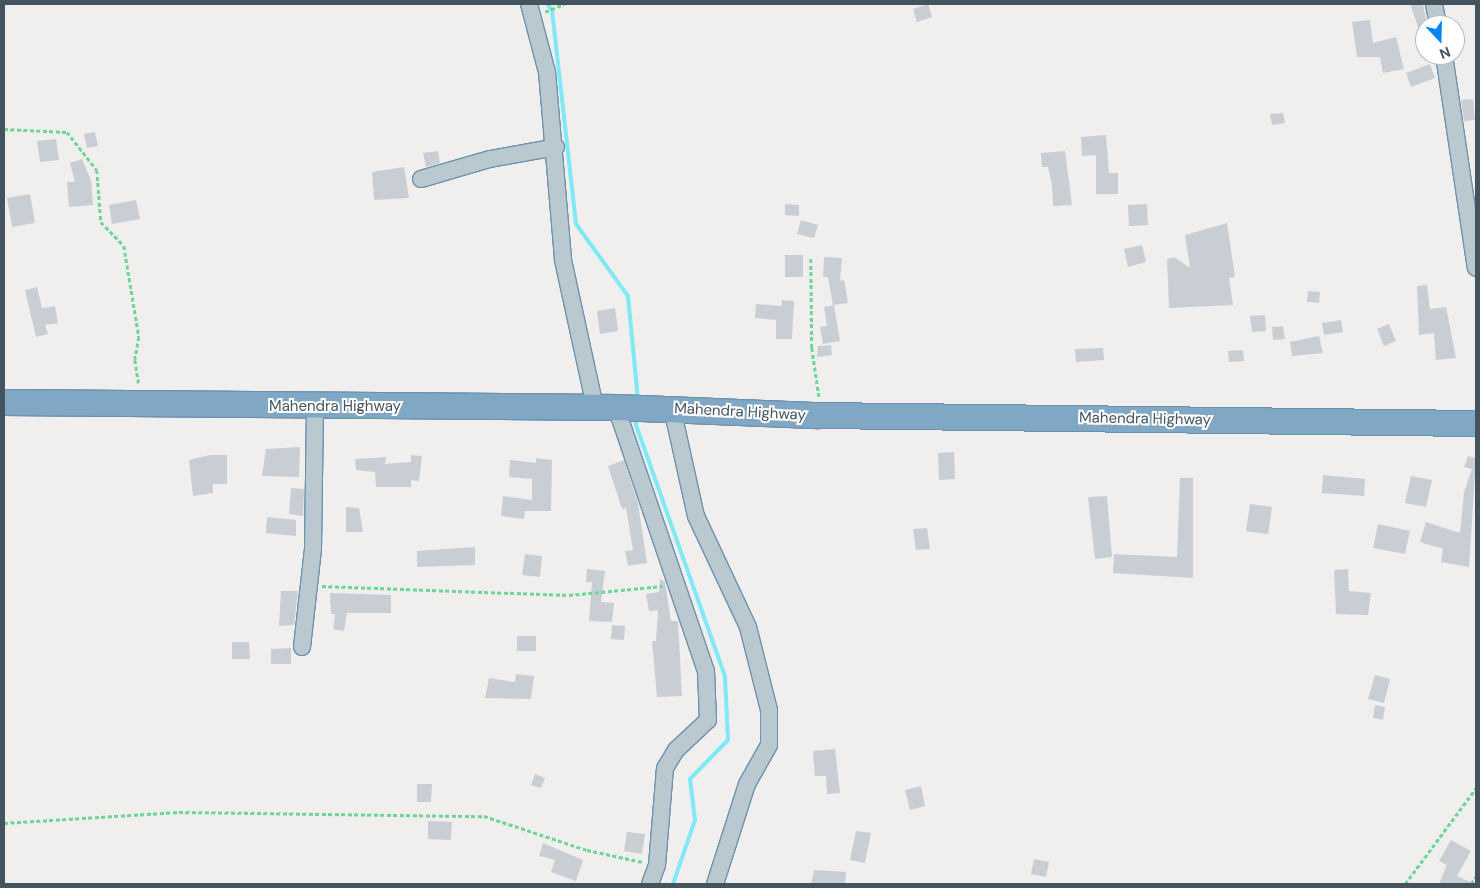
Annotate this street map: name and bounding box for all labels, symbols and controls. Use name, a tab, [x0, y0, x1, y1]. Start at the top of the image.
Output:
north arrow	[1415, 15, 1465, 65]
text: N	[1437, 43, 1453, 63]
street label: Mahendra Highway	[269, 398, 401, 416]
street label: Mahendra Highway	[674, 400, 806, 424]
street label: Mahendra Highway	[1079, 409, 1211, 429]

